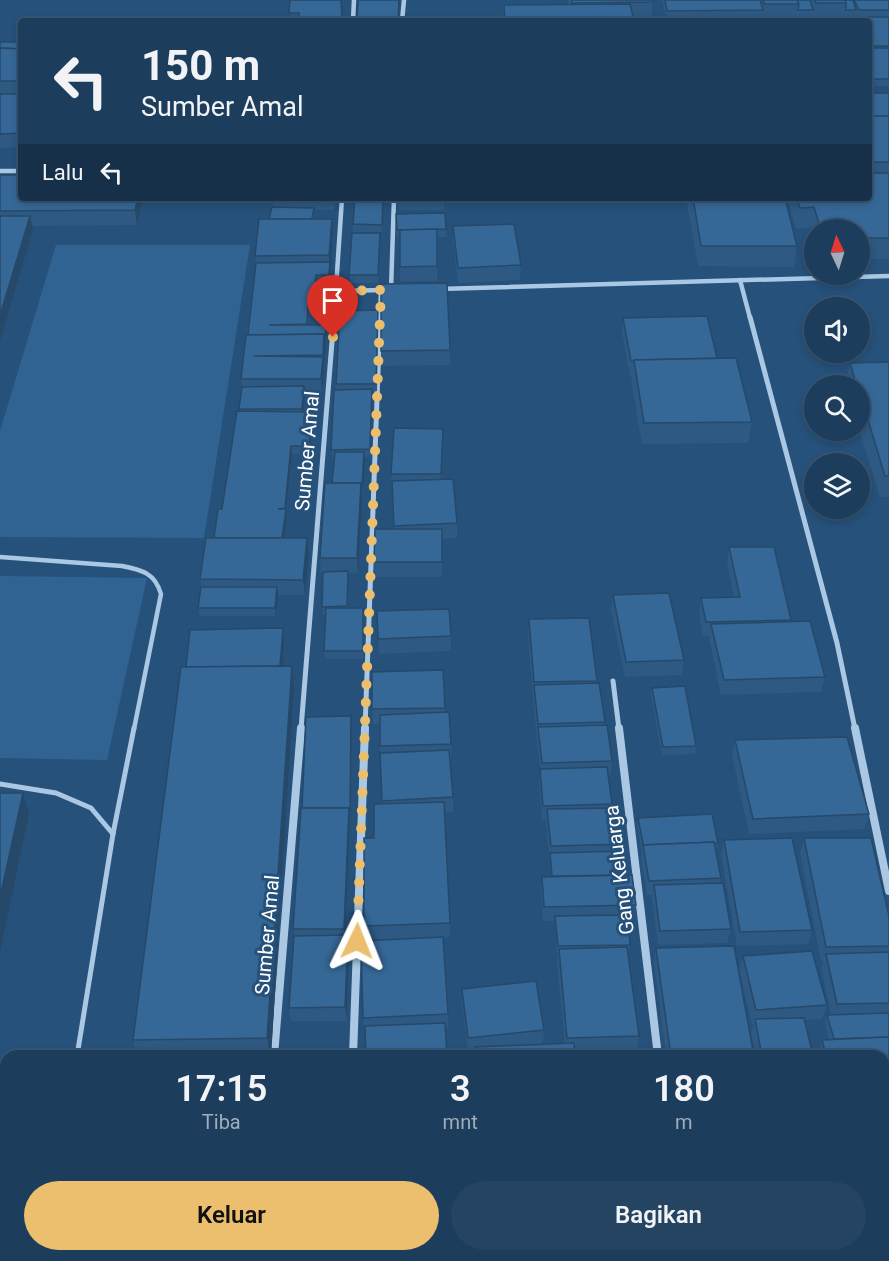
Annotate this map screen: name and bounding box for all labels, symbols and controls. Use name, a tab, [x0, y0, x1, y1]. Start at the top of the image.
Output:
text: 150 m	[141, 41, 260, 90]
icon: left	[42, 42, 120, 120]
text: Sumber Amal	[141, 91, 303, 123]
icon: left	[95, 156, 128, 189]
text: Lalu	[42, 160, 83, 185]
north arrow	[804, 219, 870, 285]
map controls	[804, 219, 870, 519]
pin	[307, 275, 358, 337]
icon: arrive	[316, 284, 349, 317]
button: sound	[804, 297, 870, 363]
button: search	[804, 375, 870, 441]
street label: Sumber Amal	[290, 390, 324, 512]
button: layers	[804, 453, 870, 519]
street label: Gang Keluarga	[599, 804, 639, 936]
street label: Sumber Amal	[250, 874, 284, 996]
position arrow	[325, 909, 389, 973]
text: 17:15	[175, 1068, 267, 1110]
text: 3	[450, 1068, 470, 1110]
text: 180	[653, 1068, 715, 1110]
text: Tiba	[202, 1110, 241, 1134]
text: mnt	[443, 1110, 478, 1134]
text: m	[675, 1110, 693, 1134]
button: Keluar	[24, 1181, 439, 1250]
button: Bagikan	[451, 1181, 866, 1250]

